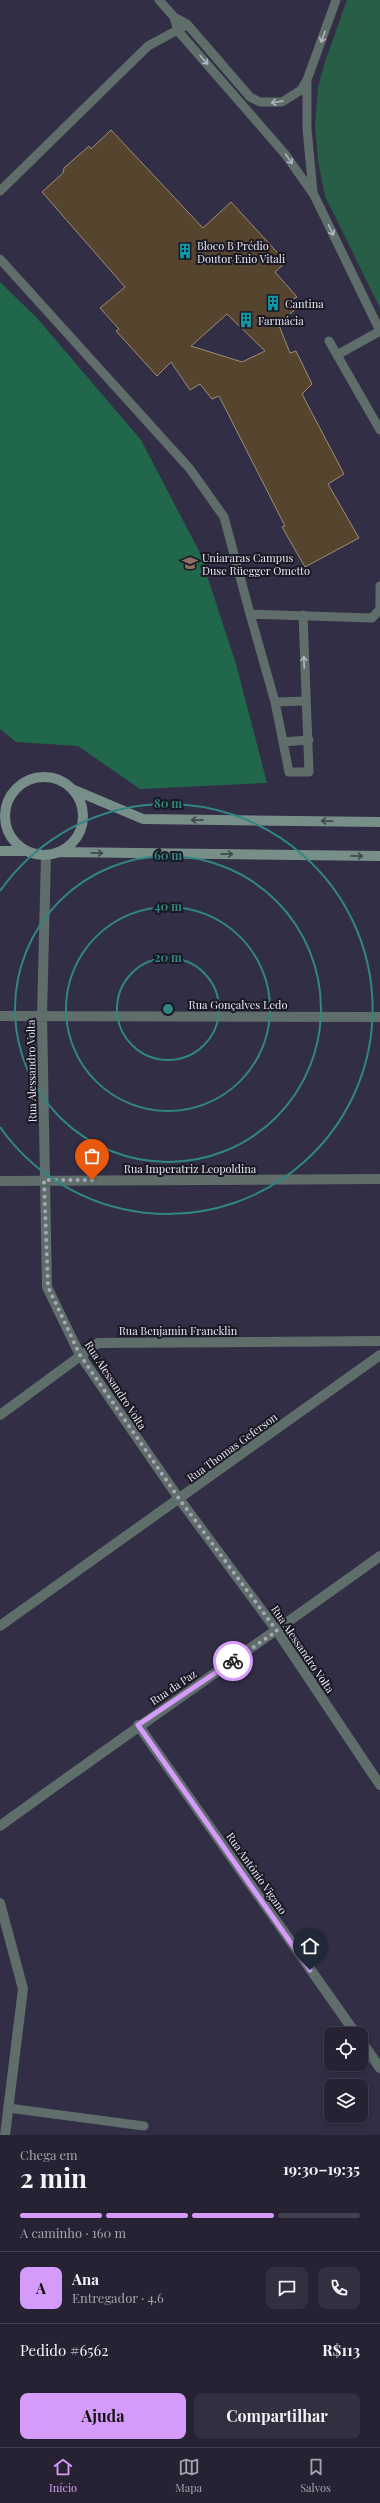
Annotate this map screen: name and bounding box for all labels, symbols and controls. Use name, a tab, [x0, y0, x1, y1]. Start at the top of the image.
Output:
one-way arrow	[319, 30, 326, 43]
one-way arrow	[200, 55, 209, 66]
one-way arrow	[271, 98, 284, 106]
one-way arrow	[285, 153, 293, 164]
one-way arrow	[328, 224, 335, 236]
place label: Bloco B Prédio Doutor Enio Vitali	[197, 238, 285, 266]
building icon: Bloco B Prédio Doutor Enio Vitali	[176, 242, 194, 260]
building icon: Cantina	[264, 294, 282, 312]
place label: Cantina	[285, 296, 324, 311]
building icon: Farmácia	[237, 311, 255, 329]
place label: Farmácia	[258, 313, 304, 328]
place label: Uniararas Campus Duse Rüegger Ometto	[202, 550, 310, 578]
school or university icon: Uniararas Campus Duse Rüegger Ometto	[181, 554, 199, 572]
one-way arrow	[301, 656, 308, 669]
text: 80 m	[154, 795, 182, 811]
one-way arrow	[191, 816, 204, 824]
one-way arrow	[321, 817, 334, 825]
text: 60 m	[154, 847, 182, 863]
one-way arrow	[90, 849, 103, 857]
one-way arrow	[220, 850, 233, 858]
one-way arrow	[350, 852, 363, 860]
text: 40 m	[154, 898, 182, 914]
text: 20 m	[154, 949, 182, 965]
street label: Rua Gonçalves Ledo	[189, 997, 287, 1012]
centre of rings	[161, 1002, 175, 1016]
street label: Rua Alessandro Volta	[23, 1019, 39, 1123]
pin	[75, 1139, 109, 1180]
icon: bag	[81, 1145, 103, 1167]
street label: Rua Imperatriz Leopoldina	[124, 1161, 257, 1176]
street label: Rua Benjamin Francklin	[119, 1323, 238, 1338]
street label: Rua Alessandro Volta	[82, 1338, 151, 1433]
street label: Rua Thomas Geferson	[184, 1409, 281, 1485]
street label: Rua Alessandro Volta	[268, 1602, 338, 1696]
courier	[213, 1641, 253, 1681]
icon: bike	[222, 1650, 244, 1672]
street label: Rua da Paz	[147, 1666, 199, 1708]
street label: Rua Antônio Vigano	[223, 1829, 291, 1917]
pin	[293, 1929, 327, 1970]
icon: home	[299, 1935, 321, 1957]
map controls	[324, 2027, 368, 2123]
button: locate	[324, 2027, 368, 2071]
button: layers	[324, 2079, 368, 2123]
text: Chega em	[20, 2146, 78, 2163]
text: 19:30–19:35	[283, 2159, 360, 2179]
text: 2 min	[20, 2160, 87, 2195]
text: A caminho · 160 m	[20, 2224, 126, 2241]
button: chat	[266, 2267, 308, 2309]
button: phone	[318, 2267, 360, 2309]
text: Ana	[72, 2269, 99, 2289]
text: A	[36, 2278, 46, 2298]
text: Entregador · 4.6	[72, 2289, 164, 2306]
text: Pedido #6562	[20, 2340, 108, 2360]
text: R$113	[322, 2340, 360, 2360]
button: Ajuda	[20, 2393, 186, 2439]
button: Compartilhar	[194, 2393, 360, 2439]
tab: Início	[49, 2456, 77, 2495]
tab: Mapa	[175, 2456, 202, 2495]
tab: Salvos	[300, 2456, 331, 2495]

